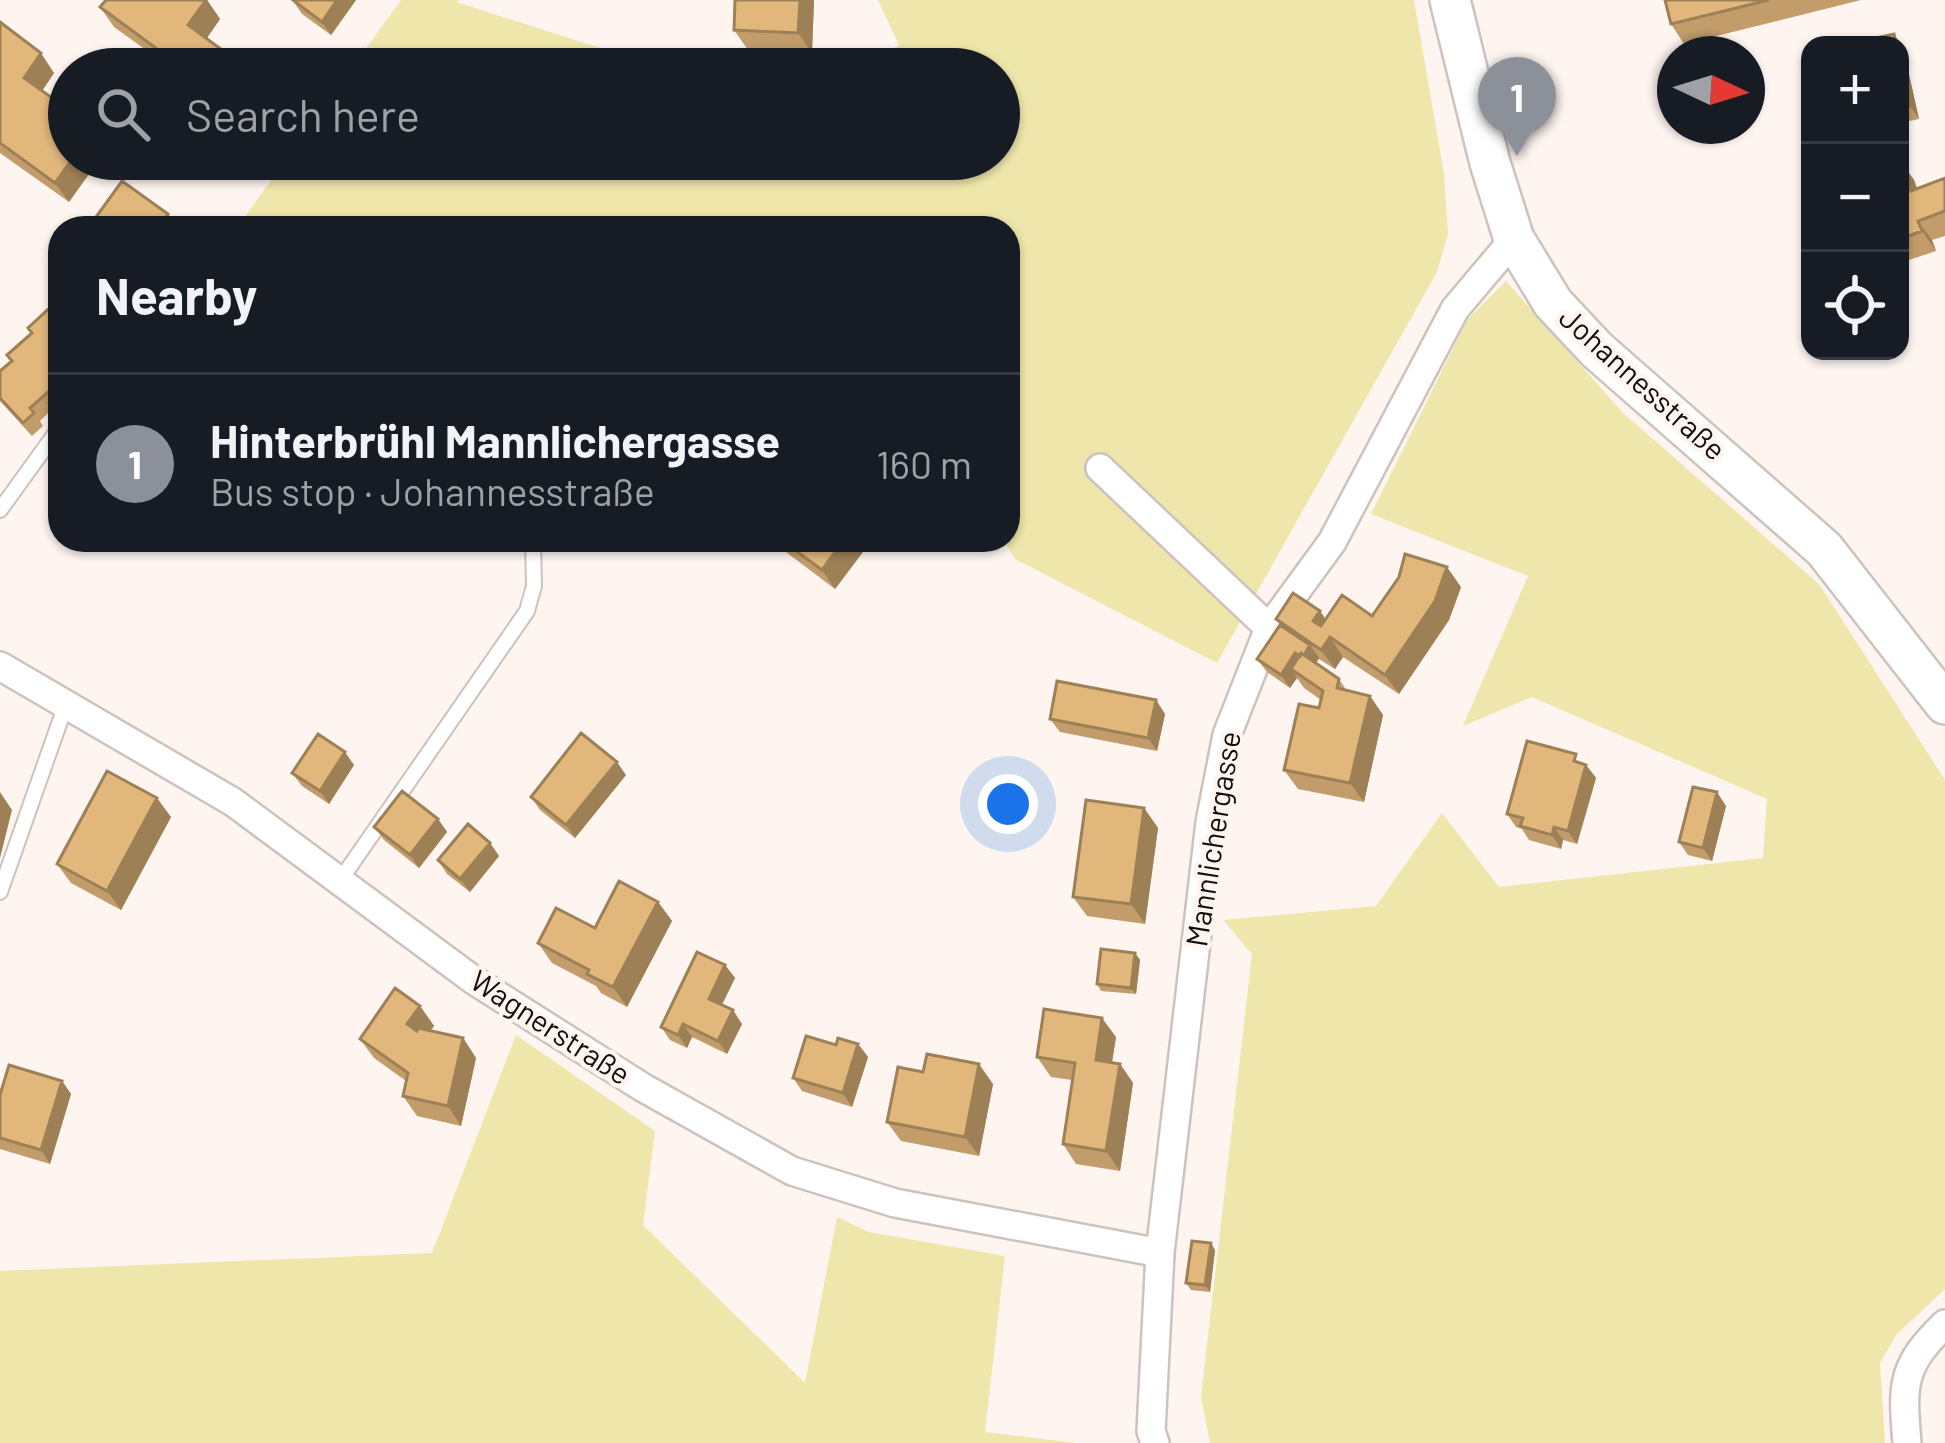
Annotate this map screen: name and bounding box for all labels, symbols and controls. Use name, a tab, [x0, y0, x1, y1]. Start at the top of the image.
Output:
north arrow	[1657, 36, 1765, 144]
map controls	[1801, 36, 1909, 360]
button: +	[1801, 36, 1909, 144]
search box	[48, 48, 1020, 180]
pin: 1	[1478, 57, 1556, 156]
icon: search	[90, 81, 156, 147]
text: Search here	[186, 87, 420, 141]
button: −	[1801, 144, 1909, 252]
button: locate	[1801, 252, 1909, 360]
text: Nearby	[96, 264, 257, 325]
street label: Johannesstraße	[1553, 298, 1734, 467]
text: Hinterbrühl Mannlichergasse	[210, 413, 780, 467]
text: 1	[128, 440, 142, 487]
text: 160 m	[876, 440, 972, 487]
text: Bus stop · Johannesstraße	[210, 467, 655, 514]
street label: Mannlichergasse	[1177, 728, 1247, 949]
your location	[978, 774, 1038, 834]
street label: Wagnerstraße	[464, 961, 638, 1091]

